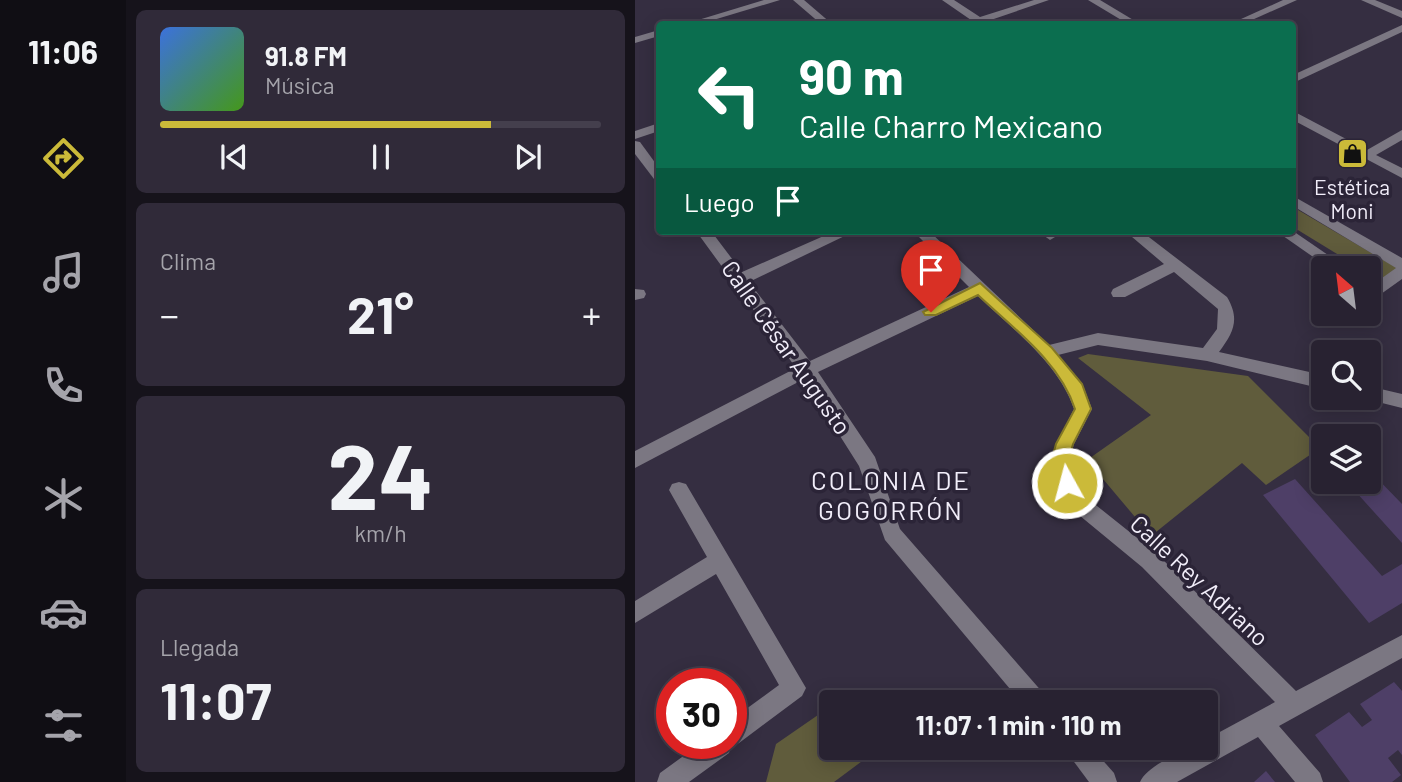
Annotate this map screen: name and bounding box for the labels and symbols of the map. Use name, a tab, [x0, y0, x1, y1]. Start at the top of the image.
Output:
shop icon: Estética Moni	[1335, 137, 1369, 171]
place label: Estética Moni	[1314, 174, 1390, 223]
pin	[901, 240, 961, 312]
street label: Calle César Augusto	[716, 254, 858, 440]
north arrow	[1311, 256, 1381, 326]
position arrow	[1030, 446, 1104, 520]
district label: COLONIA DE GOGORRÓN	[811, 464, 971, 525]
street label: Calle Rey Adriano	[1125, 508, 1275, 652]
speed limit sign: 30	[656, 668, 747, 759]

